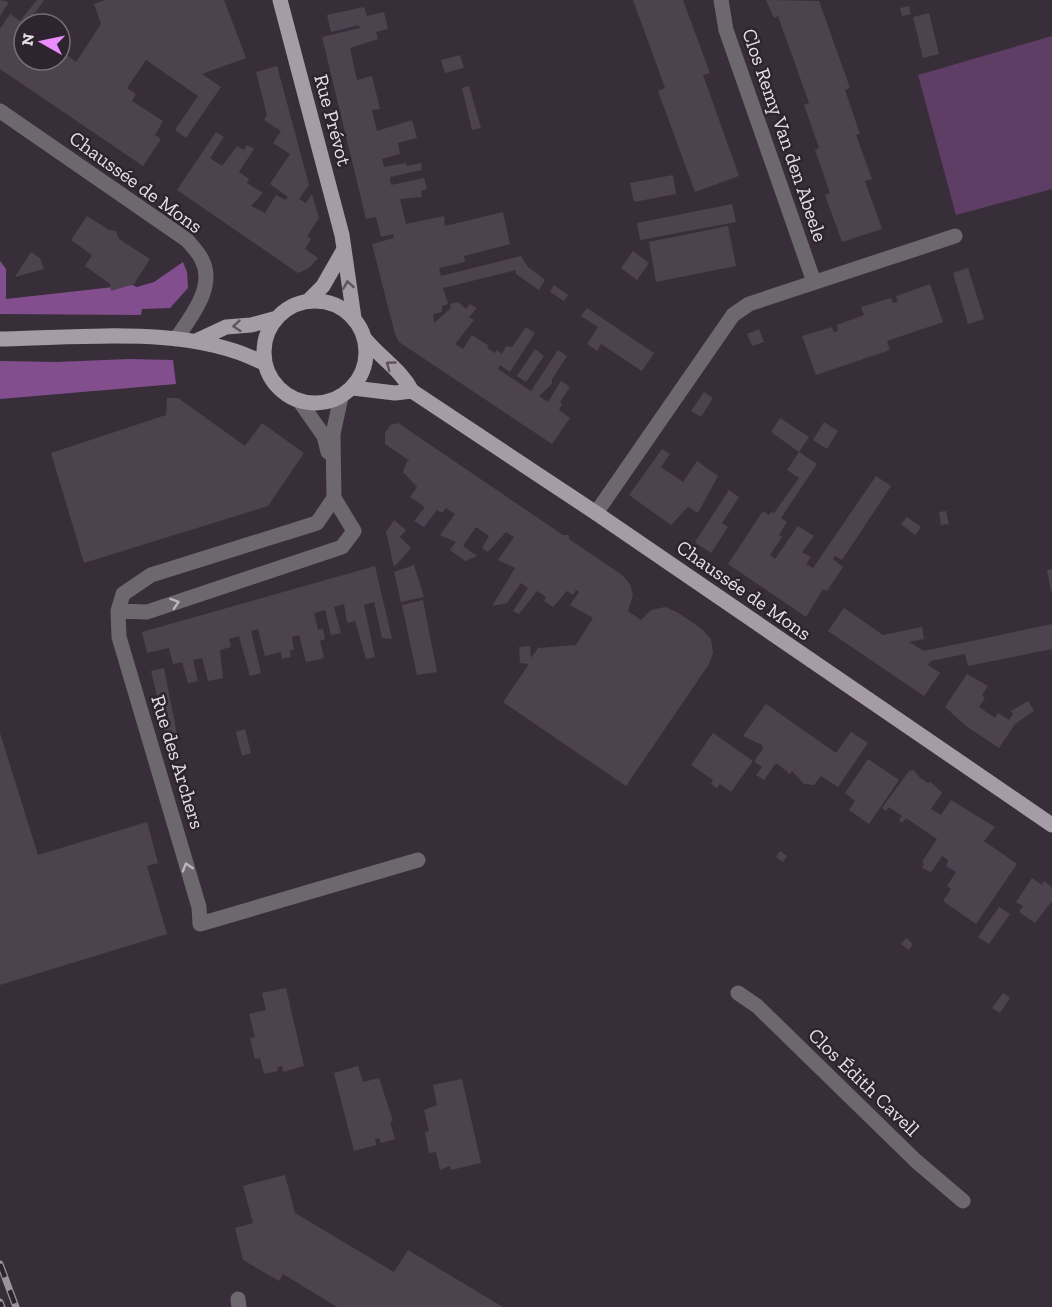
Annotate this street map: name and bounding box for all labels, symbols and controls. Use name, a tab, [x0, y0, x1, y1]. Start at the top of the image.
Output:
north arrow	[12, 12, 72, 72]
street label: Clos Remy Van den Abeele	[737, 25, 833, 245]
text: N	[17, 32, 38, 47]
street label: Rue Prévot	[309, 72, 357, 169]
street label: Chaussée de Mons	[65, 126, 207, 238]
one-way arrow	[342, 280, 354, 289]
one-way arrow	[232, 319, 241, 332]
one-way arrow	[386, 361, 397, 372]
street label: Chaussée de Mons	[672, 535, 816, 645]
one-way arrow	[169, 597, 180, 610]
street label: Rue des Archers	[146, 692, 210, 832]
one-way arrow	[182, 862, 194, 873]
street label: Clos Édith Cavell	[803, 1023, 925, 1141]

